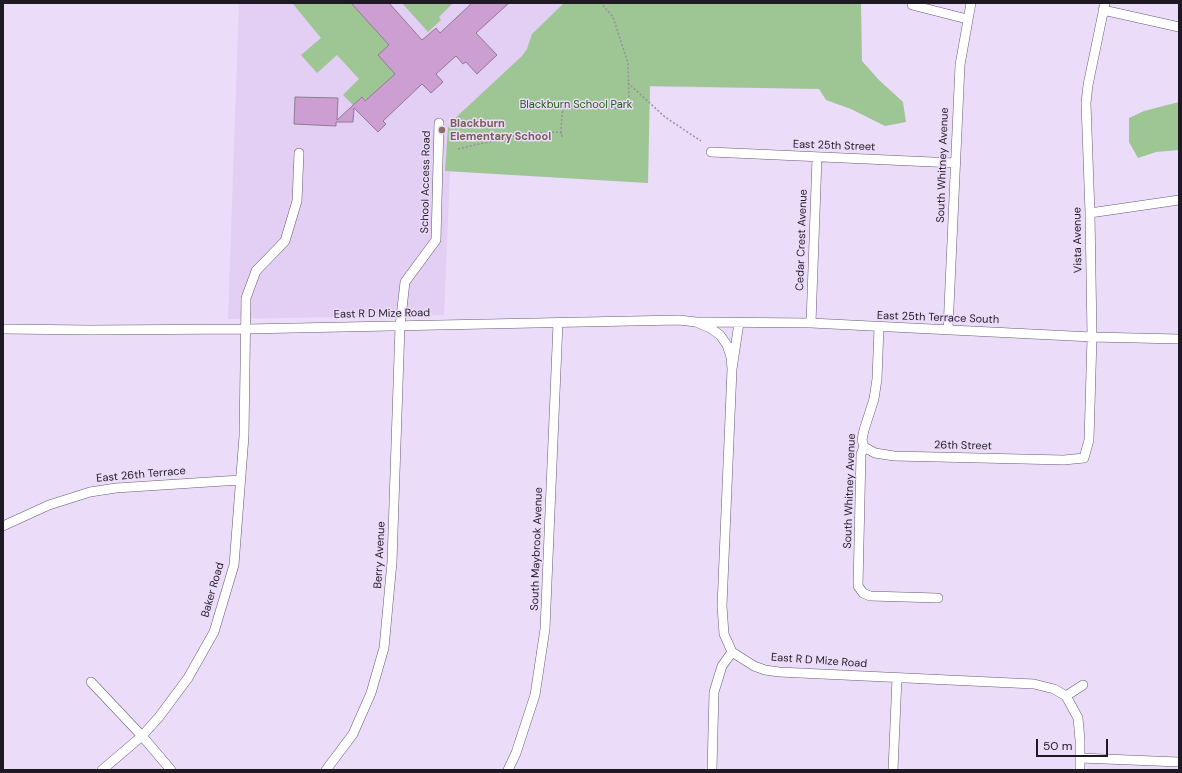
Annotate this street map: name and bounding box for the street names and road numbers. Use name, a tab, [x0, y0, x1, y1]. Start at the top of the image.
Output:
street label: South Whitney Avenue	[934, 107, 952, 223]
street label: School Access Road	[419, 130, 433, 234]
street label: East 25th Street	[793, 138, 875, 154]
street label: Cedar Crest Avenue	[794, 189, 810, 291]
street label: Vista Avenue	[1071, 207, 1085, 273]
street label: East R D Mize Road	[334, 307, 430, 321]
street label: East 25th Terrace South	[877, 309, 999, 327]
street label: South Whitney Avenue	[841, 433, 859, 549]
street label: 26th Street	[934, 439, 992, 453]
street label: East 26th Terrace	[96, 465, 186, 485]
street label: South Maybrook Avenue	[528, 487, 546, 611]
street label: Berry Avenue	[372, 521, 388, 589]
street label: Baker Road	[199, 561, 227, 619]
street label: East R D Mize Road	[770, 651, 868, 671]

